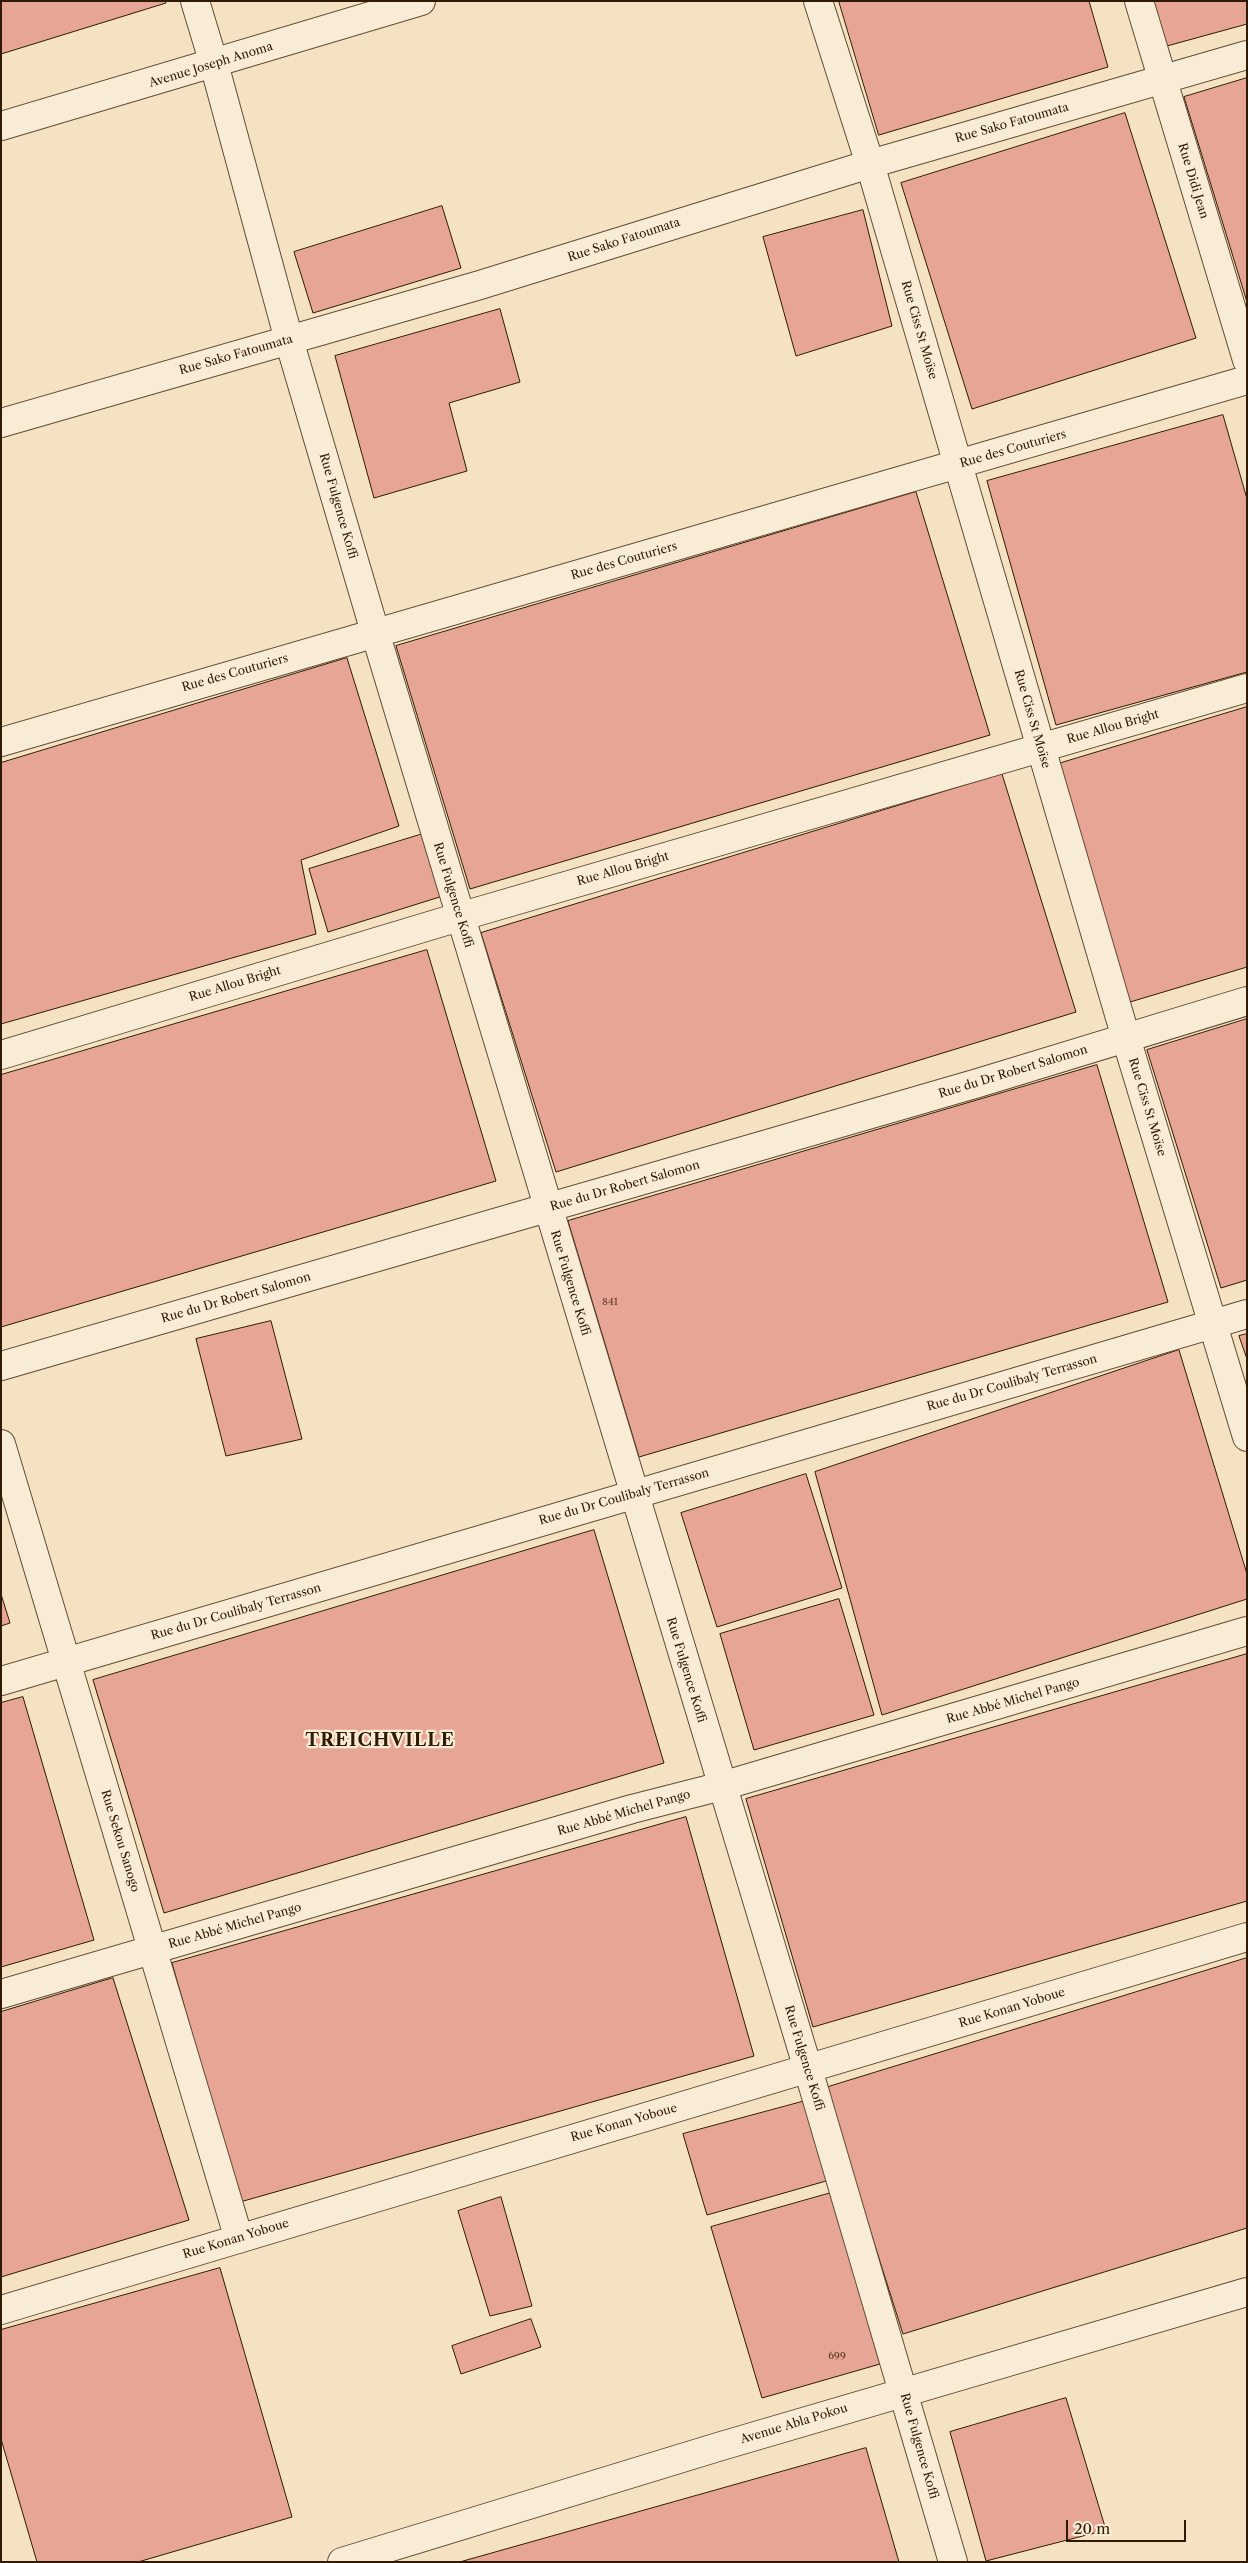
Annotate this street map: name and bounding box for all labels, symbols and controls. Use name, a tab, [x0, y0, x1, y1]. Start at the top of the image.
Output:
street label: Avenue Joseph Anoma	[147, 39, 275, 91]
street label: Rue Sako Fatoumata	[954, 100, 1070, 146]
street label: Rue Didi Jean	[1175, 141, 1211, 221]
street label: Rue Sako Fatoumata	[566, 215, 682, 265]
street label: Rue Ciss St Moïse	[898, 279, 940, 381]
street label: Rue Sako Fatoumata	[178, 332, 294, 378]
street label: Rue des Couturiers	[958, 427, 1068, 471]
street label: Rue Fulgence Koffi	[316, 451, 360, 561]
street label: Rue des Couturiers	[569, 539, 679, 583]
street label: Rue des Couturiers	[180, 651, 290, 695]
street label: Rue Ciss St Moïse	[1011, 668, 1053, 770]
street label: Rue Allou Bright	[1065, 707, 1161, 747]
street label: Rue Fulgence Koffi	[430, 841, 476, 949]
street label: Rue Allou Bright	[575, 849, 671, 889]
street label: Rue Allou Bright	[187, 963, 283, 1005]
street label: Rue du Dr Robert Salomon	[937, 1042, 1089, 1102]
street label: Rue Ciss St Moïse	[1125, 1056, 1169, 1158]
street label: Rue du Dr Robert Salomon	[549, 1158, 701, 1214]
street label: Rue Fulgence Koffi	[547, 1229, 593, 1337]
street label: Rue du Dr Robert Salomon	[160, 1270, 312, 1326]
house number: 841	[602, 1296, 618, 1308]
street label: Rue du Dr Coulibaly Terrasson	[925, 1352, 1099, 1414]
street label: Rue du Dr Coulibaly Terrasson	[537, 1466, 711, 1528]
street label: Rue du Dr Coulibaly Terrasson	[149, 1581, 323, 1643]
street label: Rue Fulgence Koffi	[663, 1616, 709, 1724]
street label: Rue Abbé Michel Pango	[945, 1675, 1081, 1727]
district label: TREICHVILLE	[304, 1730, 456, 1752]
street label: Rue Abbé Michel Pango	[556, 1787, 692, 1839]
street label: Rue Sekou Sanogo	[98, 1788, 142, 1894]
street label: Rue Abbé Michel Pango	[167, 1900, 303, 1952]
street label: Rue Konan Yoboue	[957, 1985, 1067, 2031]
street label: Rue Fulgence Koffi	[781, 2004, 827, 2112]
street label: Rue Konan Yoboue	[569, 2101, 679, 2145]
street label: Rue Konan Yoboue	[181, 2216, 291, 2262]
house number: 699	[828, 2350, 846, 2362]
street label: Rue Fulgence Koffi	[897, 2391, 941, 2501]
street label: Avenue Abla Pokou	[739, 2401, 849, 2447]
scale bar	[1068, 2510, 1188, 2542]
text: 20 m	[1074, 2519, 1110, 2538]

